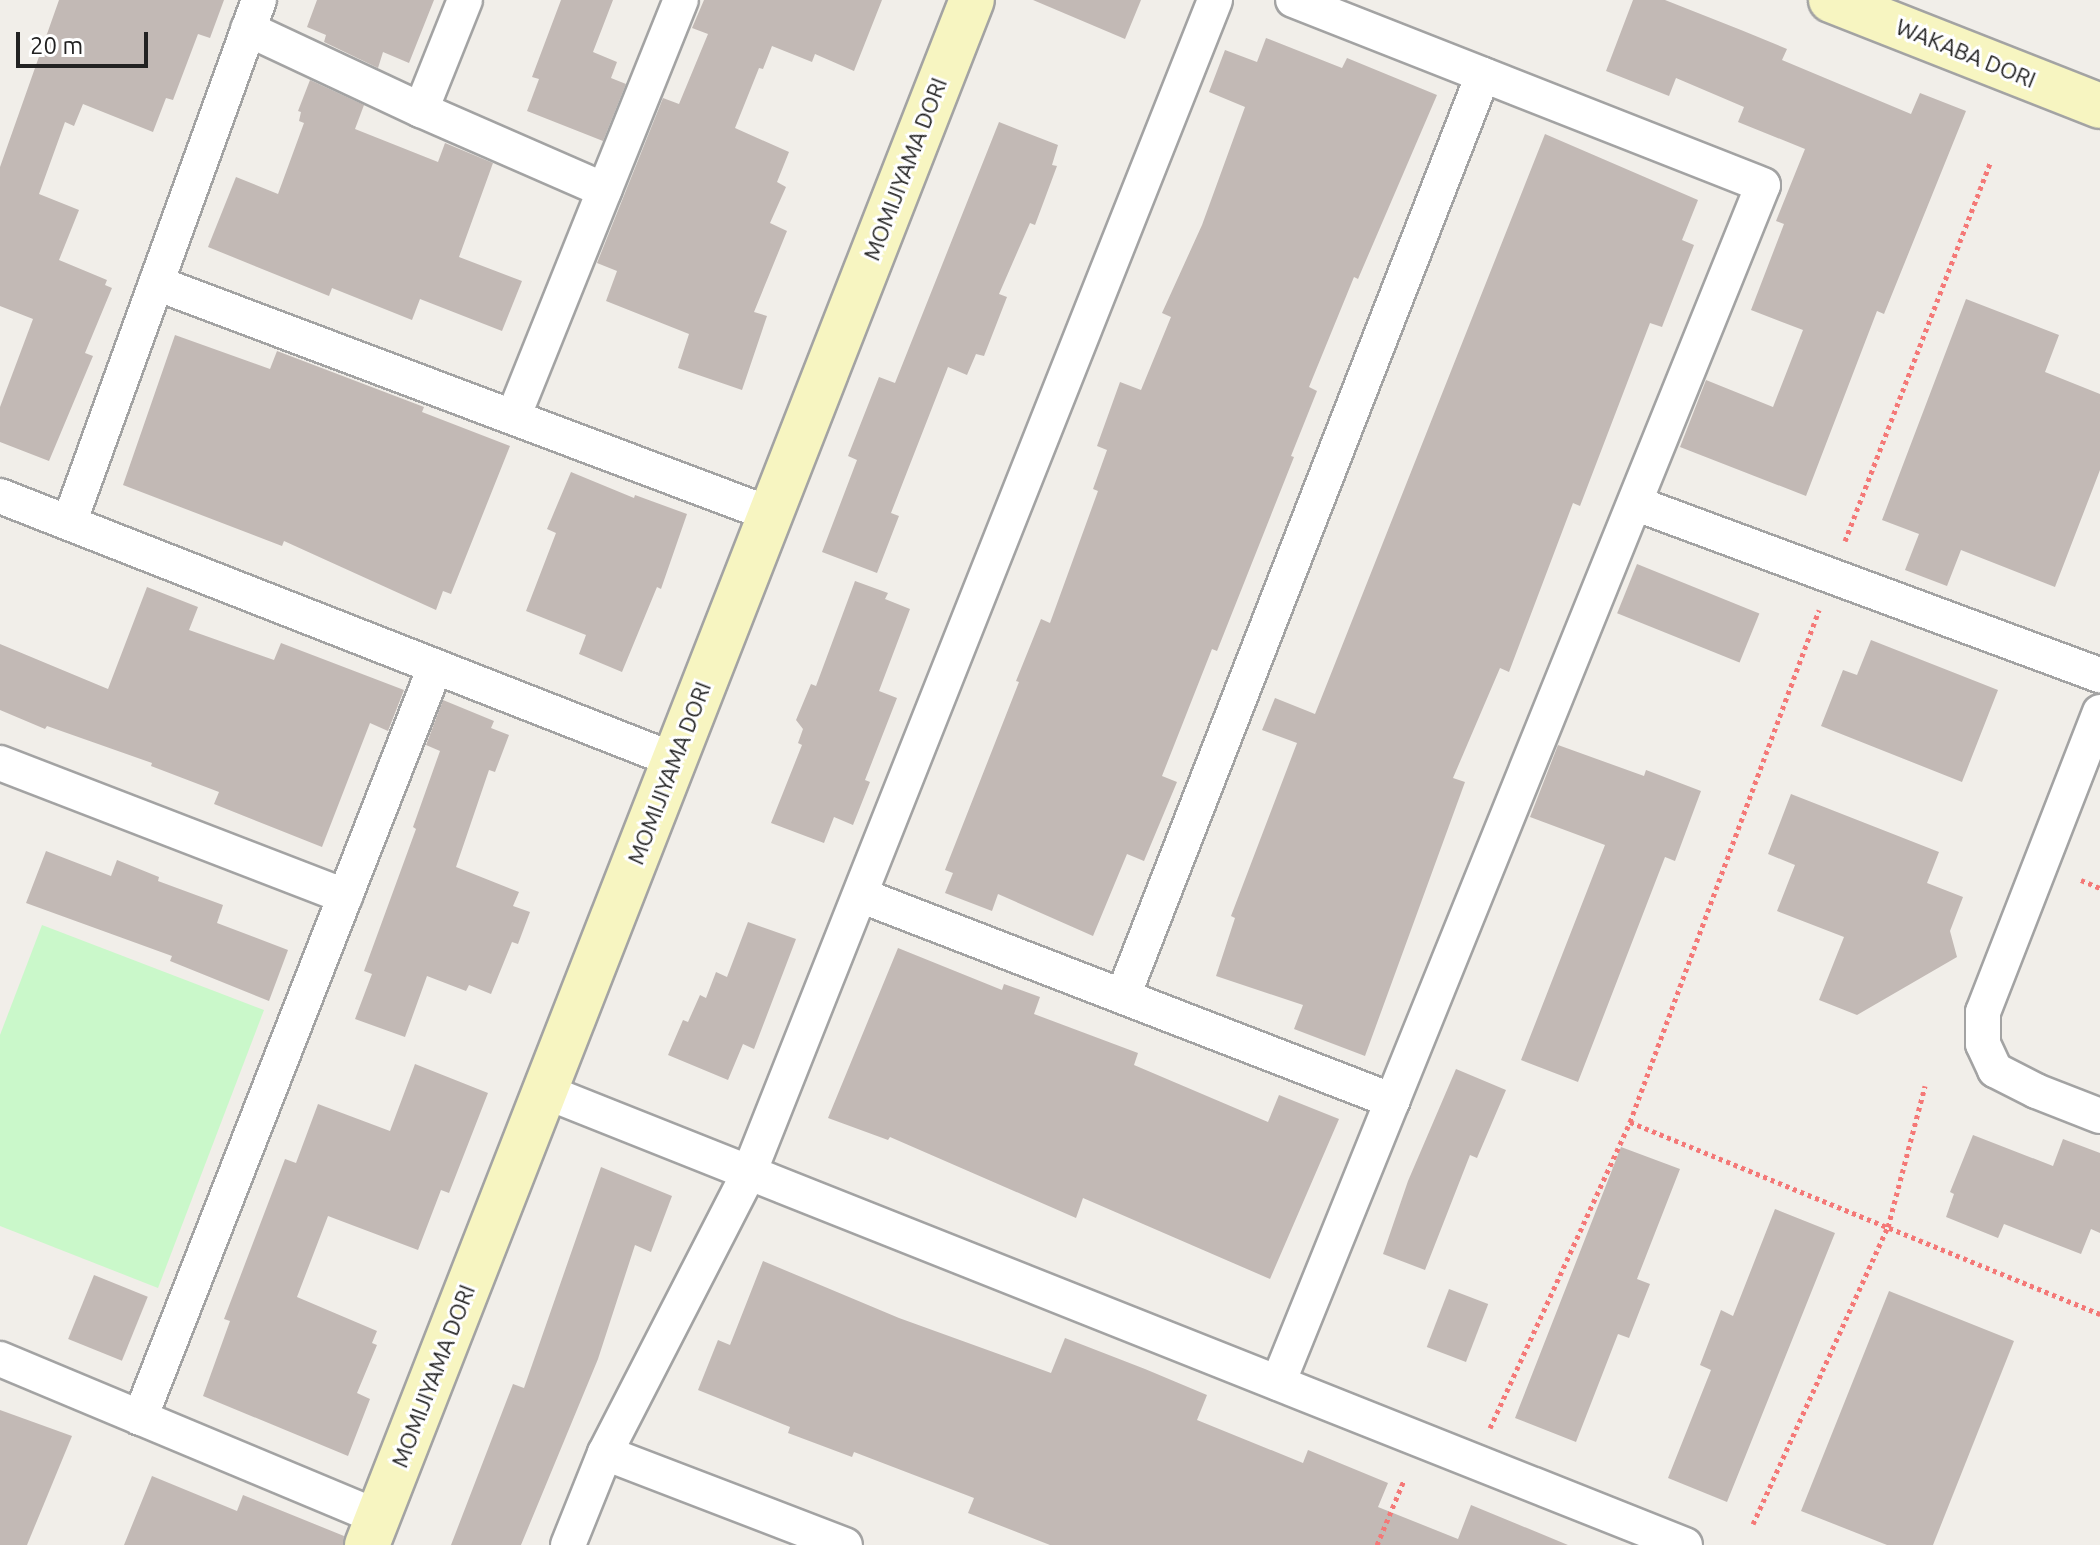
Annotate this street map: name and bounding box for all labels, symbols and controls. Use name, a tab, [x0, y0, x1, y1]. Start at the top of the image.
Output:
street label: WAKABA DORI	[1892, 13, 2040, 93]
scale bar	[20, 16, 152, 66]
text: 20 m	[30, 32, 83, 59]
street label: MOMIJIYAMA DORI	[858, 74, 952, 264]
street label: MOMIJIYAMA DORI	[622, 678, 716, 868]
street label: MOMIJIYAMA DORI	[386, 1281, 480, 1471]

